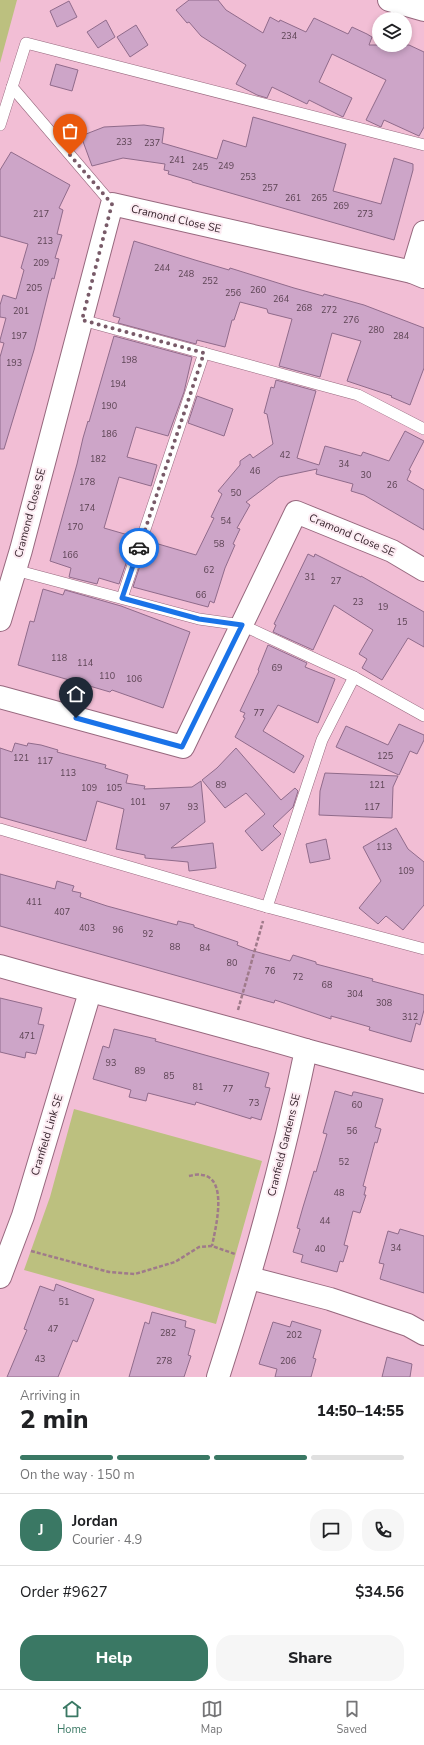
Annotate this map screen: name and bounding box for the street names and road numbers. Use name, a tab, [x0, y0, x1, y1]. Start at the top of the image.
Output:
street label: Cramond Close SE	[129, 201, 223, 237]
street label: Cramond Close SE	[11, 467, 49, 559]
street label: Cramond Close SE	[307, 510, 397, 560]
street label: Cranfield Gardens SE	[264, 1092, 304, 1198]
street label: Cranfield Link SE	[28, 1093, 66, 1177]

